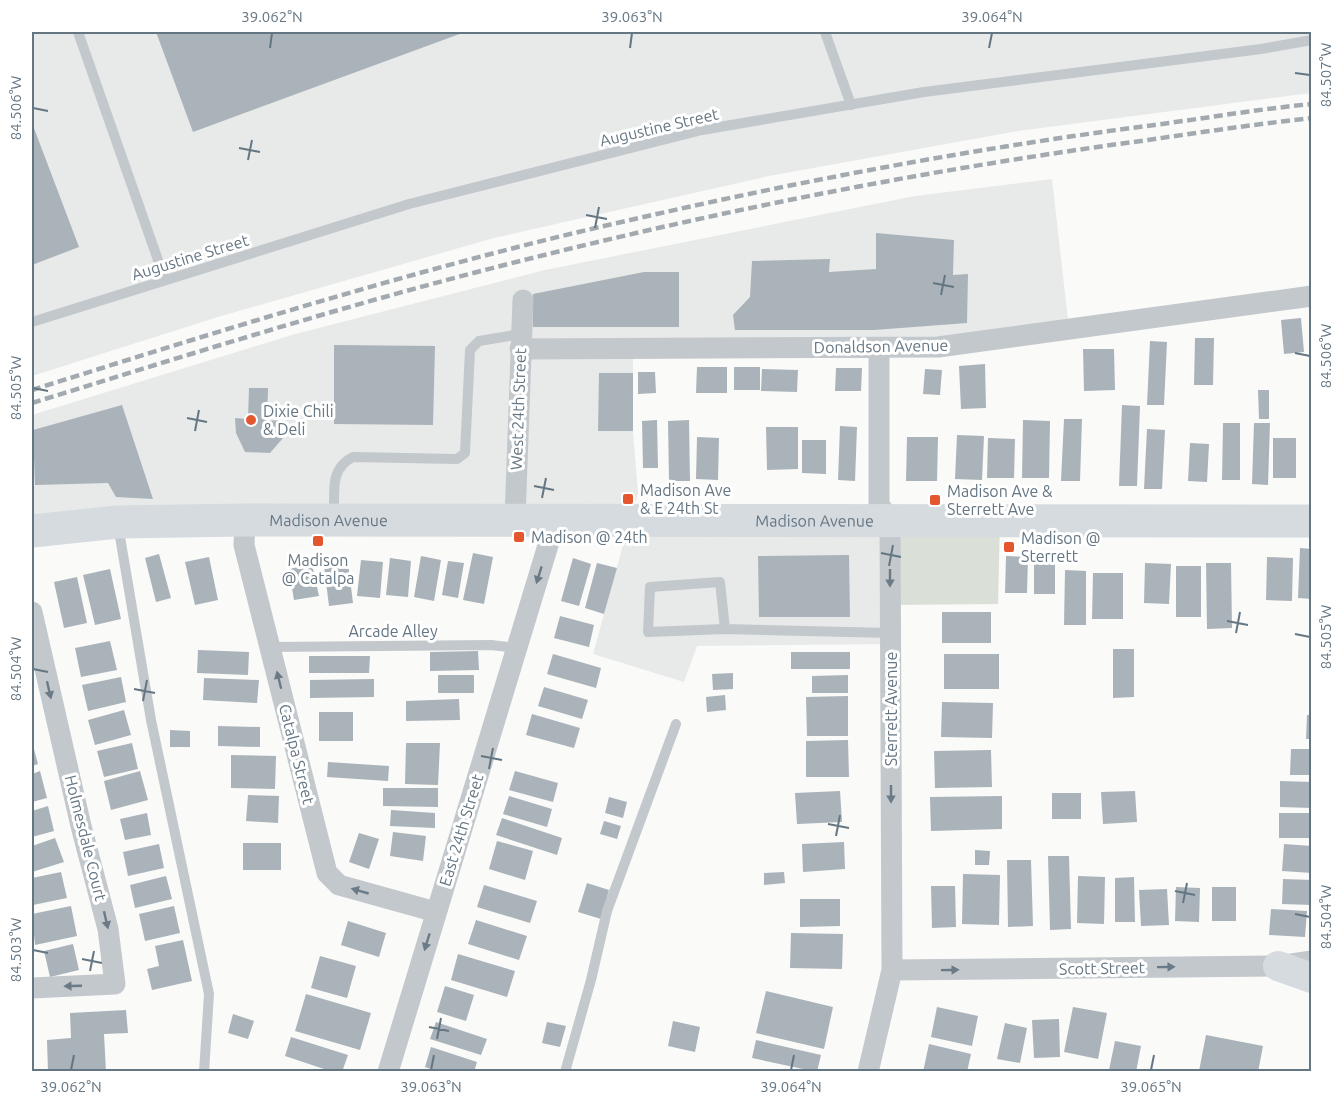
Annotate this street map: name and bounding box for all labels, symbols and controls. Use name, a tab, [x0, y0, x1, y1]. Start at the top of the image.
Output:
text: 39.062°N	[241, 8, 303, 25]
text: 39.063°N	[601, 8, 663, 25]
text: 39.064°N	[961, 8, 1023, 25]
text: 84.507°W	[1317, 43, 1334, 107]
text: 84.506°W	[7, 76, 24, 140]
street label: Augustine Street	[598, 104, 721, 149]
street label: Augustine Street	[129, 230, 251, 283]
text: 84.506°W	[1317, 324, 1334, 388]
street label: Donaldson Avenue	[814, 336, 948, 356]
street label: West 24th Street	[507, 347, 529, 470]
text: 84.505°W	[7, 356, 24, 420]
place label: Dixie Chili & Deli	[263, 402, 334, 438]
marker: Dixie Chili & Deli	[244, 413, 258, 427]
place label: Madison Ave & E 24th St	[640, 481, 731, 517]
place label: Madison Ave & Sterrett Ave	[947, 482, 1053, 518]
marker: Madison Ave & E 24th St	[621, 492, 635, 506]
marker: Madison Ave & Sterrett Ave	[928, 493, 942, 507]
street label: Madison Avenue	[269, 511, 388, 529]
street label: Madison Avenue	[755, 511, 874, 530]
place label: Madison @ 24th	[531, 528, 648, 546]
place label: Madison @ Sterrett	[1021, 529, 1101, 565]
marker: Madison @ 24th	[512, 530, 526, 544]
marker: Madison @ Catalpa	[311, 534, 325, 548]
marker: Madison @ Sterrett	[1002, 540, 1016, 554]
place label: Madison @ Catalpa	[281, 551, 355, 587]
one-way arrow	[534, 566, 543, 584]
one-way arrow	[885, 568, 895, 587]
text: 84.505°W	[1317, 605, 1334, 669]
street label: Arcade Alley	[348, 622, 438, 640]
text: 84.504°W	[7, 637, 24, 701]
street label: Sterrett Avenue	[882, 652, 900, 766]
one-way arrow	[273, 671, 283, 690]
one-way arrow	[45, 681, 55, 699]
street label: Catalpa Street	[276, 702, 318, 807]
street label: East 24th Street	[435, 771, 487, 888]
street label: Holmesdale Court	[62, 773, 111, 904]
one-way arrow	[886, 784, 896, 803]
text: 84.504°W	[1317, 885, 1334, 949]
one-way arrow	[351, 886, 369, 895]
one-way arrow	[102, 911, 111, 930]
text: 84.503°W	[7, 918, 24, 982]
one-way arrow	[422, 933, 431, 951]
street label: Scott Street	[1059, 958, 1146, 978]
one-way arrow	[1157, 962, 1176, 972]
one-way arrow	[941, 965, 960, 975]
one-way arrow	[64, 981, 83, 991]
text: 39.062°N	[40, 1078, 102, 1095]
text: 39.063°N	[400, 1078, 462, 1095]
text: 39.064°N	[760, 1078, 822, 1095]
text: 39.065°N	[1120, 1078, 1182, 1095]

